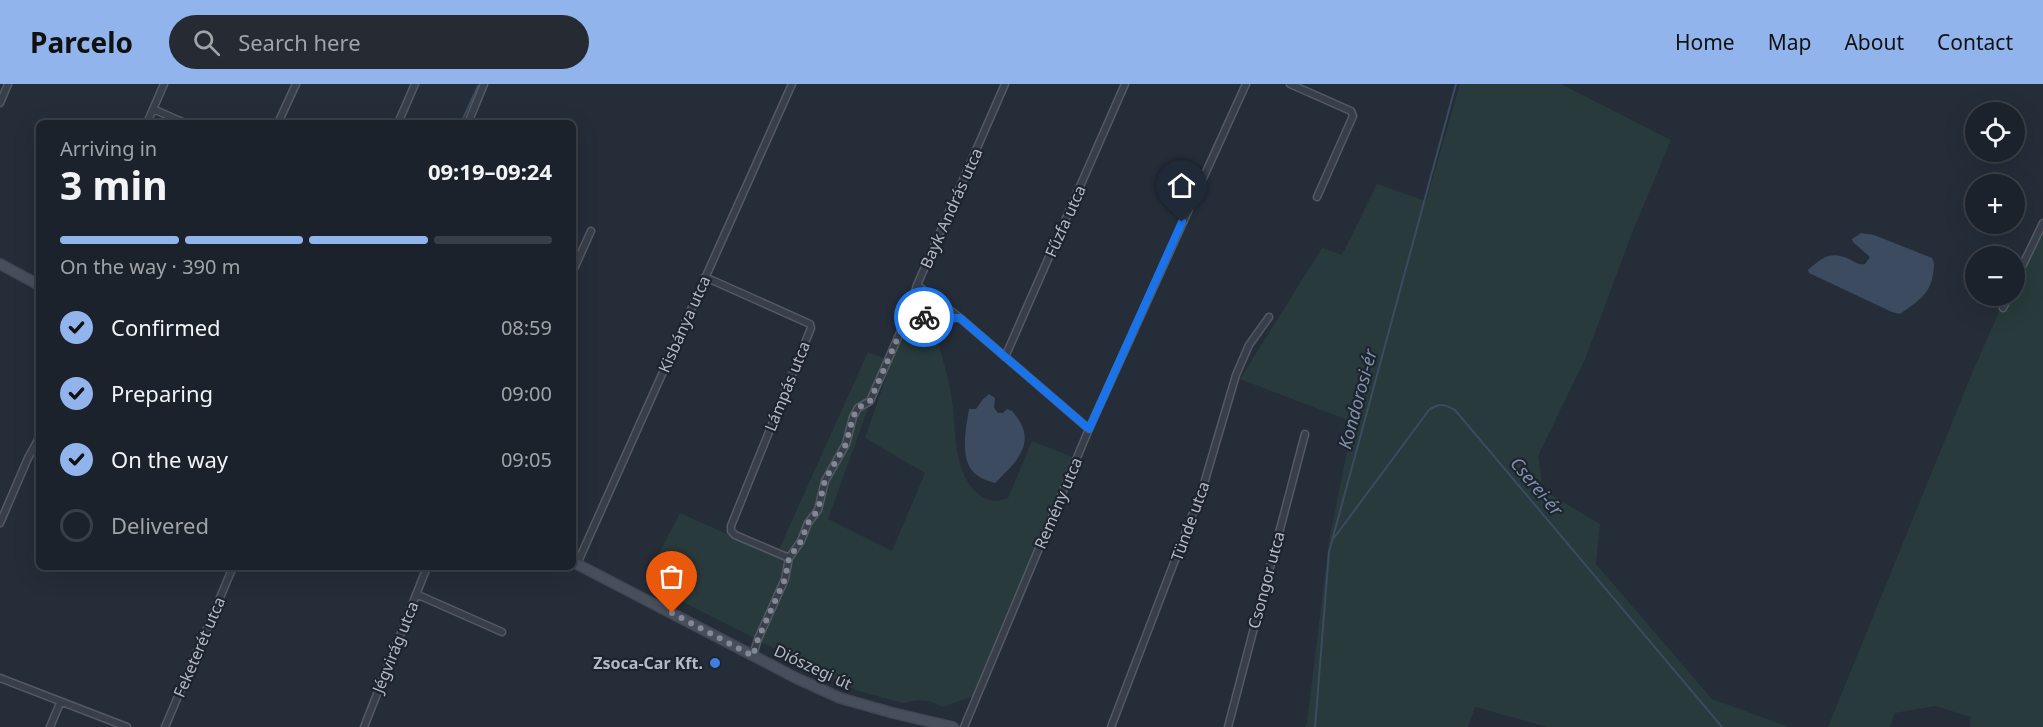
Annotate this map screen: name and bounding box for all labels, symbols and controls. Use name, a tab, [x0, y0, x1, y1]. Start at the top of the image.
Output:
search box	[169, 15, 589, 69]
text: Parcelo	[30, 23, 133, 61]
icon: search	[190, 26, 223, 59]
text: Search here	[238, 27, 361, 57]
text: Home	[1675, 28, 1735, 56]
text: Map	[1768, 28, 1811, 56]
text: About	[1844, 28, 1904, 56]
text: Contact	[1937, 28, 2013, 56]
map controls	[1965, 102, 2025, 306]
button: locate	[1965, 102, 2025, 162]
text: Arriving in	[60, 135, 157, 162]
street label: Bayk András utca	[915, 144, 987, 272]
text: 09:19–09:24	[428, 156, 552, 186]
text: 3 min	[60, 158, 167, 211]
pin	[1156, 160, 1207, 222]
icon: home	[1165, 169, 1198, 202]
button: +	[1965, 174, 2025, 234]
street label: Fűzfa utca	[1039, 181, 1091, 261]
button: −	[1965, 246, 2025, 306]
text: On the way · 390 m	[60, 253, 240, 280]
street label: Kisbánya utca	[653, 272, 715, 376]
courier	[894, 287, 954, 347]
icon: bike	[908, 301, 941, 334]
icon: check	[60, 311, 93, 344]
text: Confirmed	[111, 312, 221, 342]
text: 08:59	[501, 314, 552, 341]
street label: Lámpás utca	[759, 338, 815, 434]
water label: Kondorosi-ér	[1332, 346, 1382, 452]
icon: check	[60, 377, 93, 410]
text: Preparing	[111, 378, 213, 408]
text: 09:00	[501, 380, 552, 407]
icon: check	[60, 443, 93, 476]
text: On the way	[111, 444, 228, 474]
text: 09:05	[501, 446, 552, 473]
water label: Cserei-ér	[1505, 452, 1569, 521]
street label: Remény utca	[1029, 454, 1087, 552]
street label: Tünde utca	[1165, 478, 1215, 564]
text: Delivered	[111, 510, 209, 540]
street label: Csongor utca	[1242, 529, 1290, 631]
pin	[646, 551, 697, 613]
icon: bag	[655, 560, 688, 593]
street label: Feketerét utca	[168, 593, 230, 701]
street label: Jégvirág utca	[366, 598, 423, 698]
street label: Diószegi út	[771, 639, 856, 695]
place label: Zsoca-Car Kft.	[593, 652, 703, 674]
marker: Zsoca-Car Kft.	[708, 656, 722, 670]

